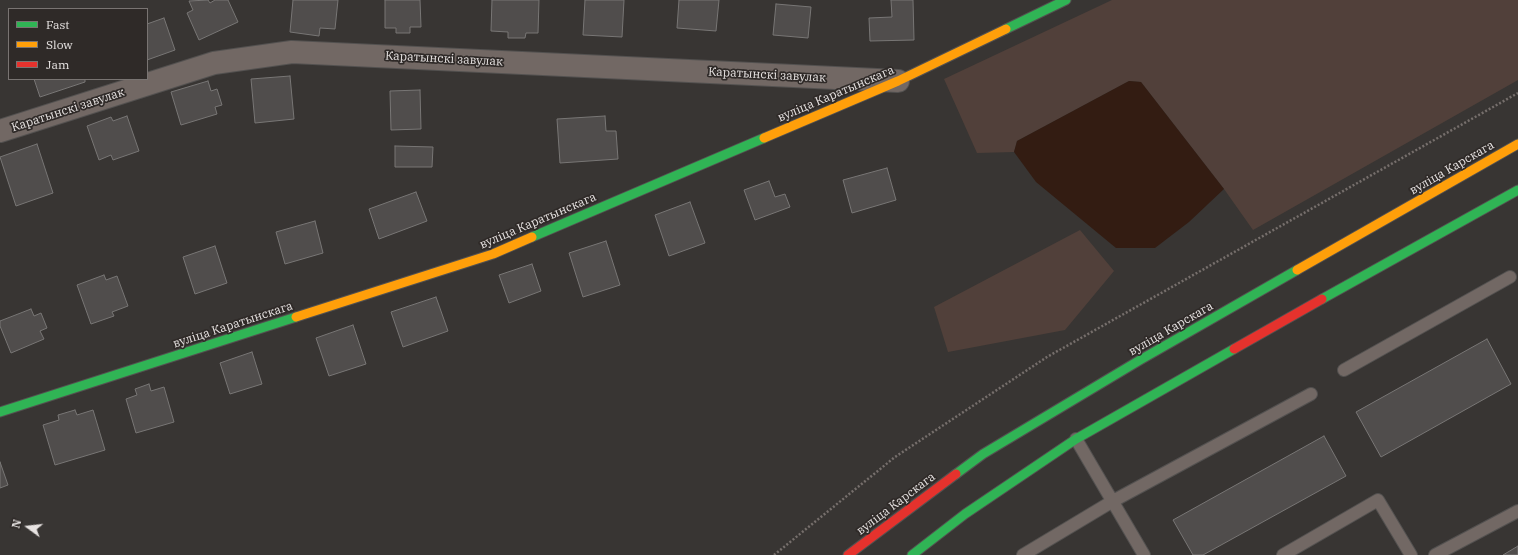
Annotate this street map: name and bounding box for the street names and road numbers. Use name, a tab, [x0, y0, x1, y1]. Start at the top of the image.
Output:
street label: Каратынскі завулак	[385, 49, 503, 69]
street label: вуліца Каратынскага	[776, 63, 896, 125]
street label: Каратынскі завулак	[708, 65, 826, 85]
street label: Каратынскі завулак	[10, 85, 126, 135]
street label: вуліца Карскага	[1407, 138, 1497, 198]
street label: вуліца Каратынскага	[478, 190, 598, 252]
street label: вуліца Каратынскага	[171, 299, 295, 351]
street label: вуліца Карскага	[1126, 299, 1216, 359]
street label: вуліца Карскага	[854, 470, 938, 538]

